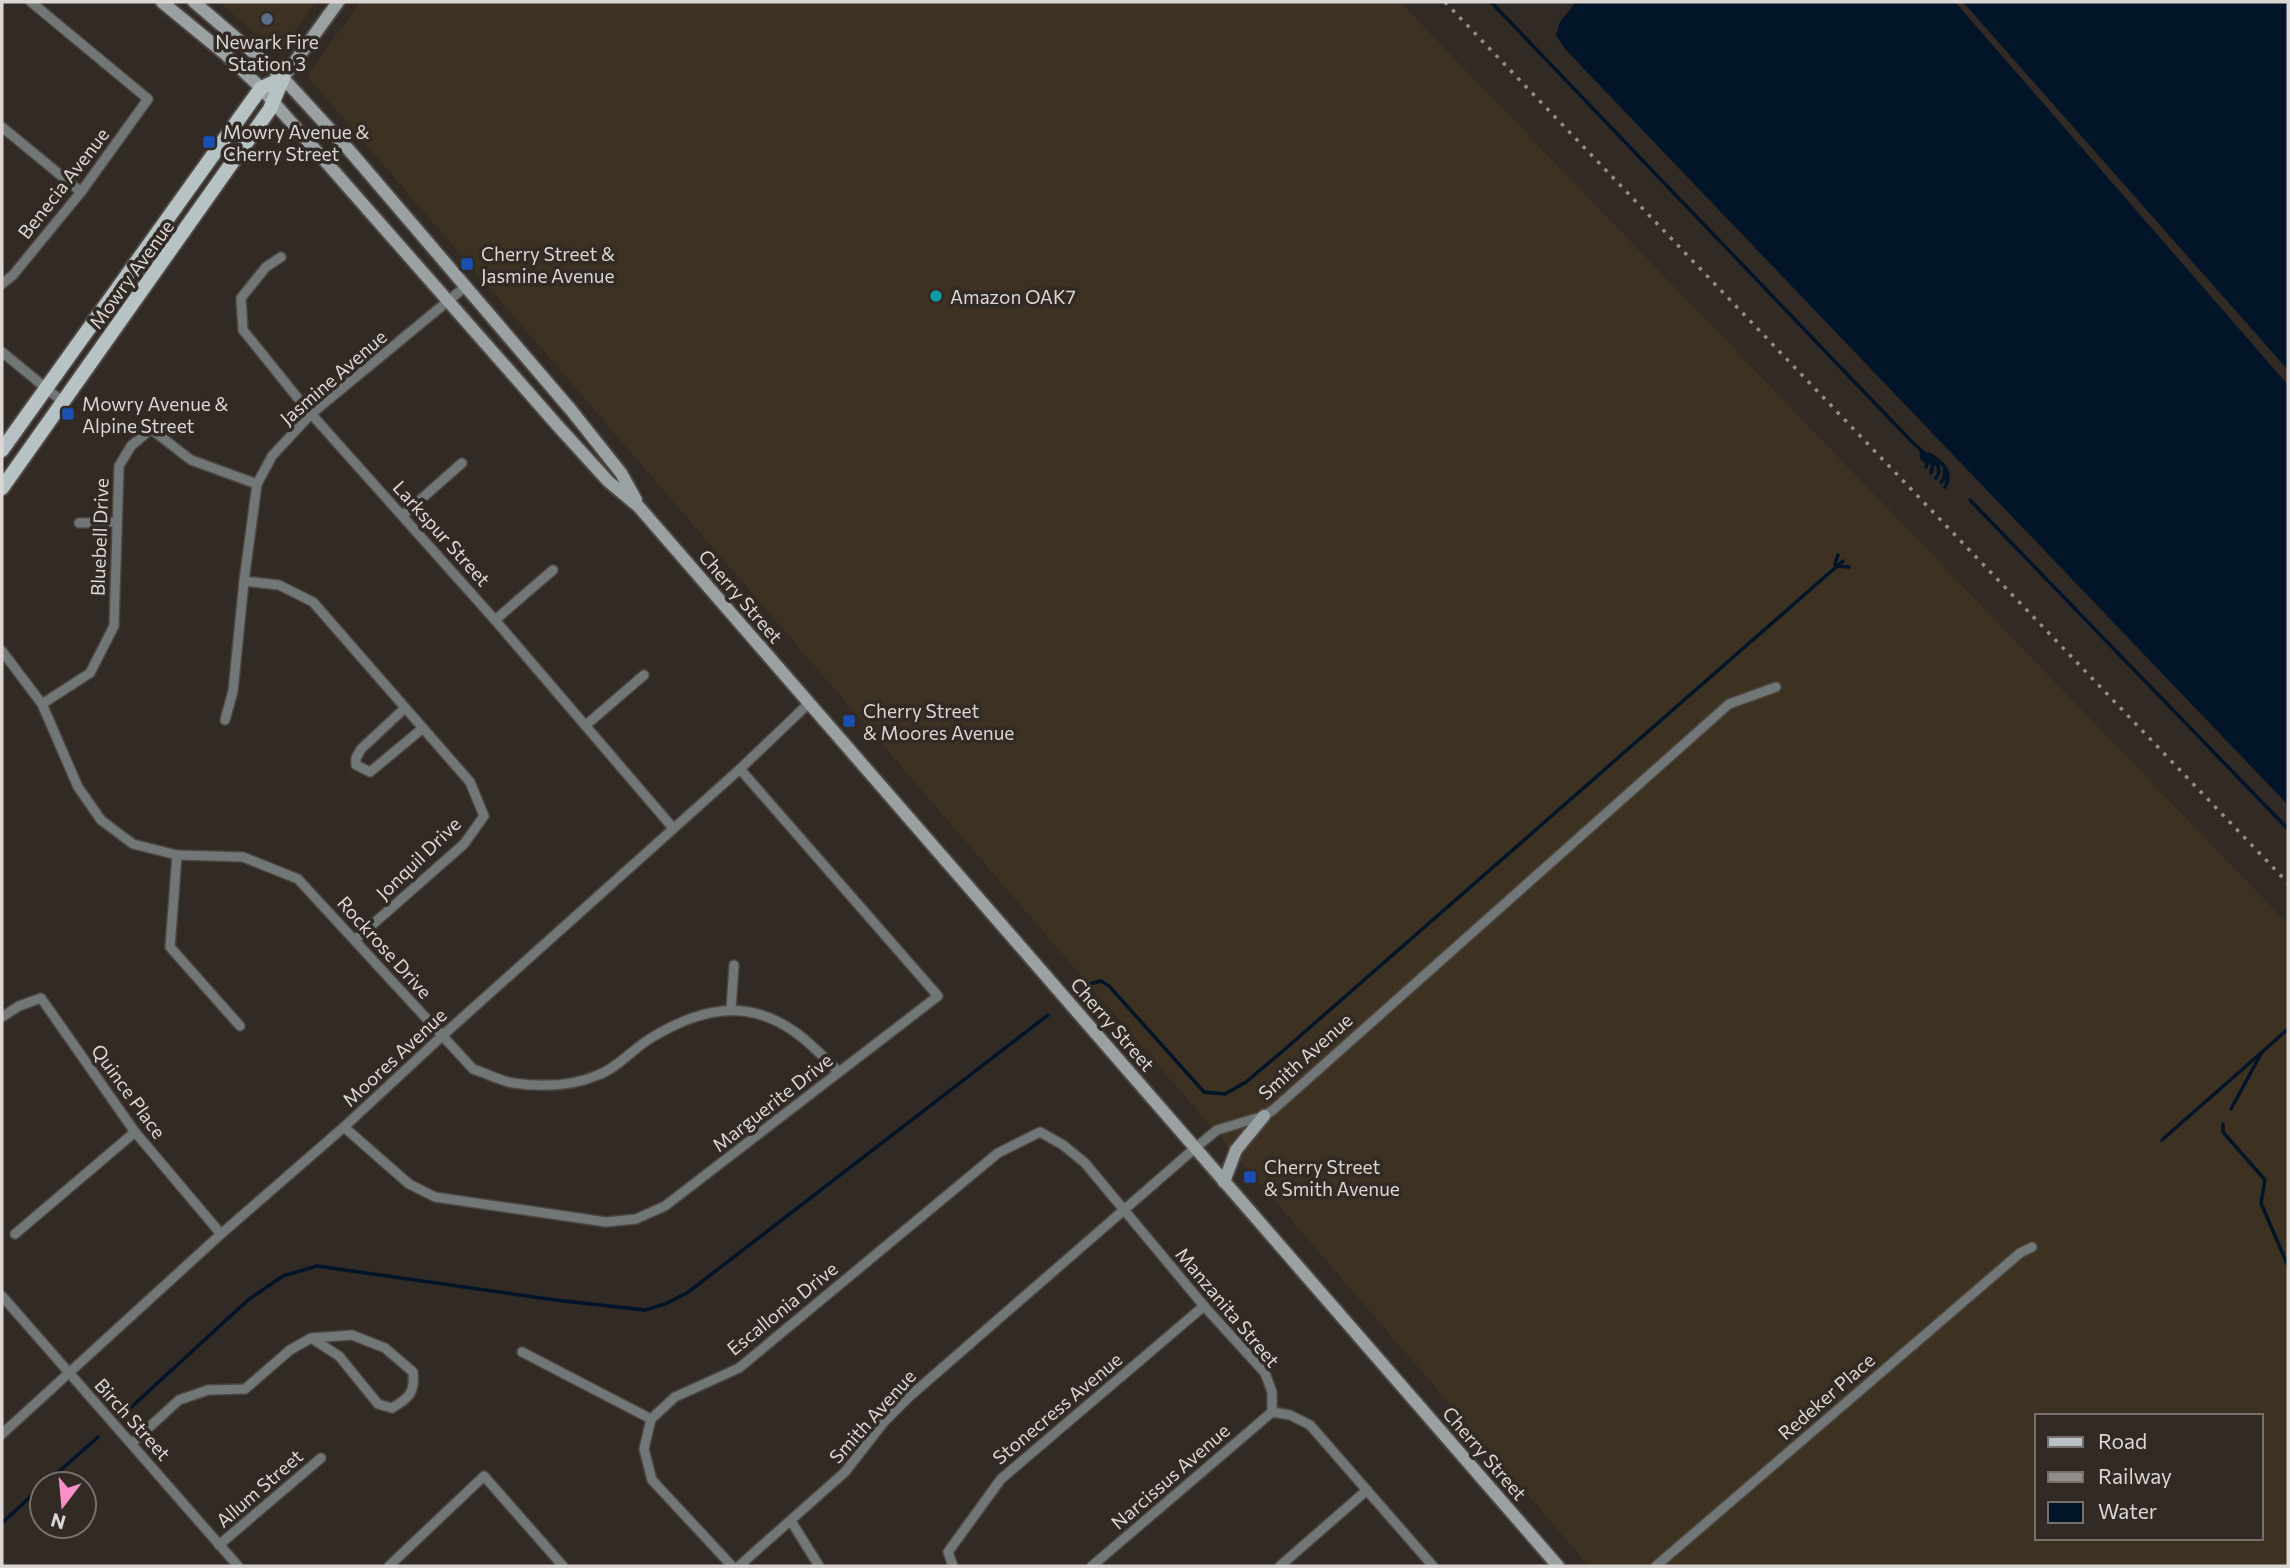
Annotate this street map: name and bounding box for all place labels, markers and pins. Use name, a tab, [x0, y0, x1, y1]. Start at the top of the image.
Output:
marker: Newark Fire Station 3	[259, 11, 275, 27]
place label: Newark Fire Station 3	[215, 30, 319, 75]
place label: Mowry Avenue & Cherry Street	[223, 120, 369, 165]
marker: Mowry Avenue & Cherry Street	[201, 134, 217, 150]
place label: Cherry Street & Jasmine Avenue	[481, 242, 615, 287]
marker: Cherry Street & Jasmine Avenue	[459, 256, 475, 272]
place label: Amazon OAK7	[950, 285, 1076, 308]
marker: Amazon OAK7	[928, 288, 944, 304]
place label: Mowry Avenue & Alpine Street	[82, 392, 228, 437]
marker: Mowry Avenue & Alpine Street	[60, 406, 76, 422]
place label: Cherry Street & Moores Avenue	[863, 699, 1014, 744]
marker: Cherry Street & Moores Avenue	[841, 713, 857, 729]
place label: Cherry Street & Smith Avenue	[1264, 1155, 1400, 1200]
marker: Cherry Street & Smith Avenue	[1242, 1169, 1258, 1185]

